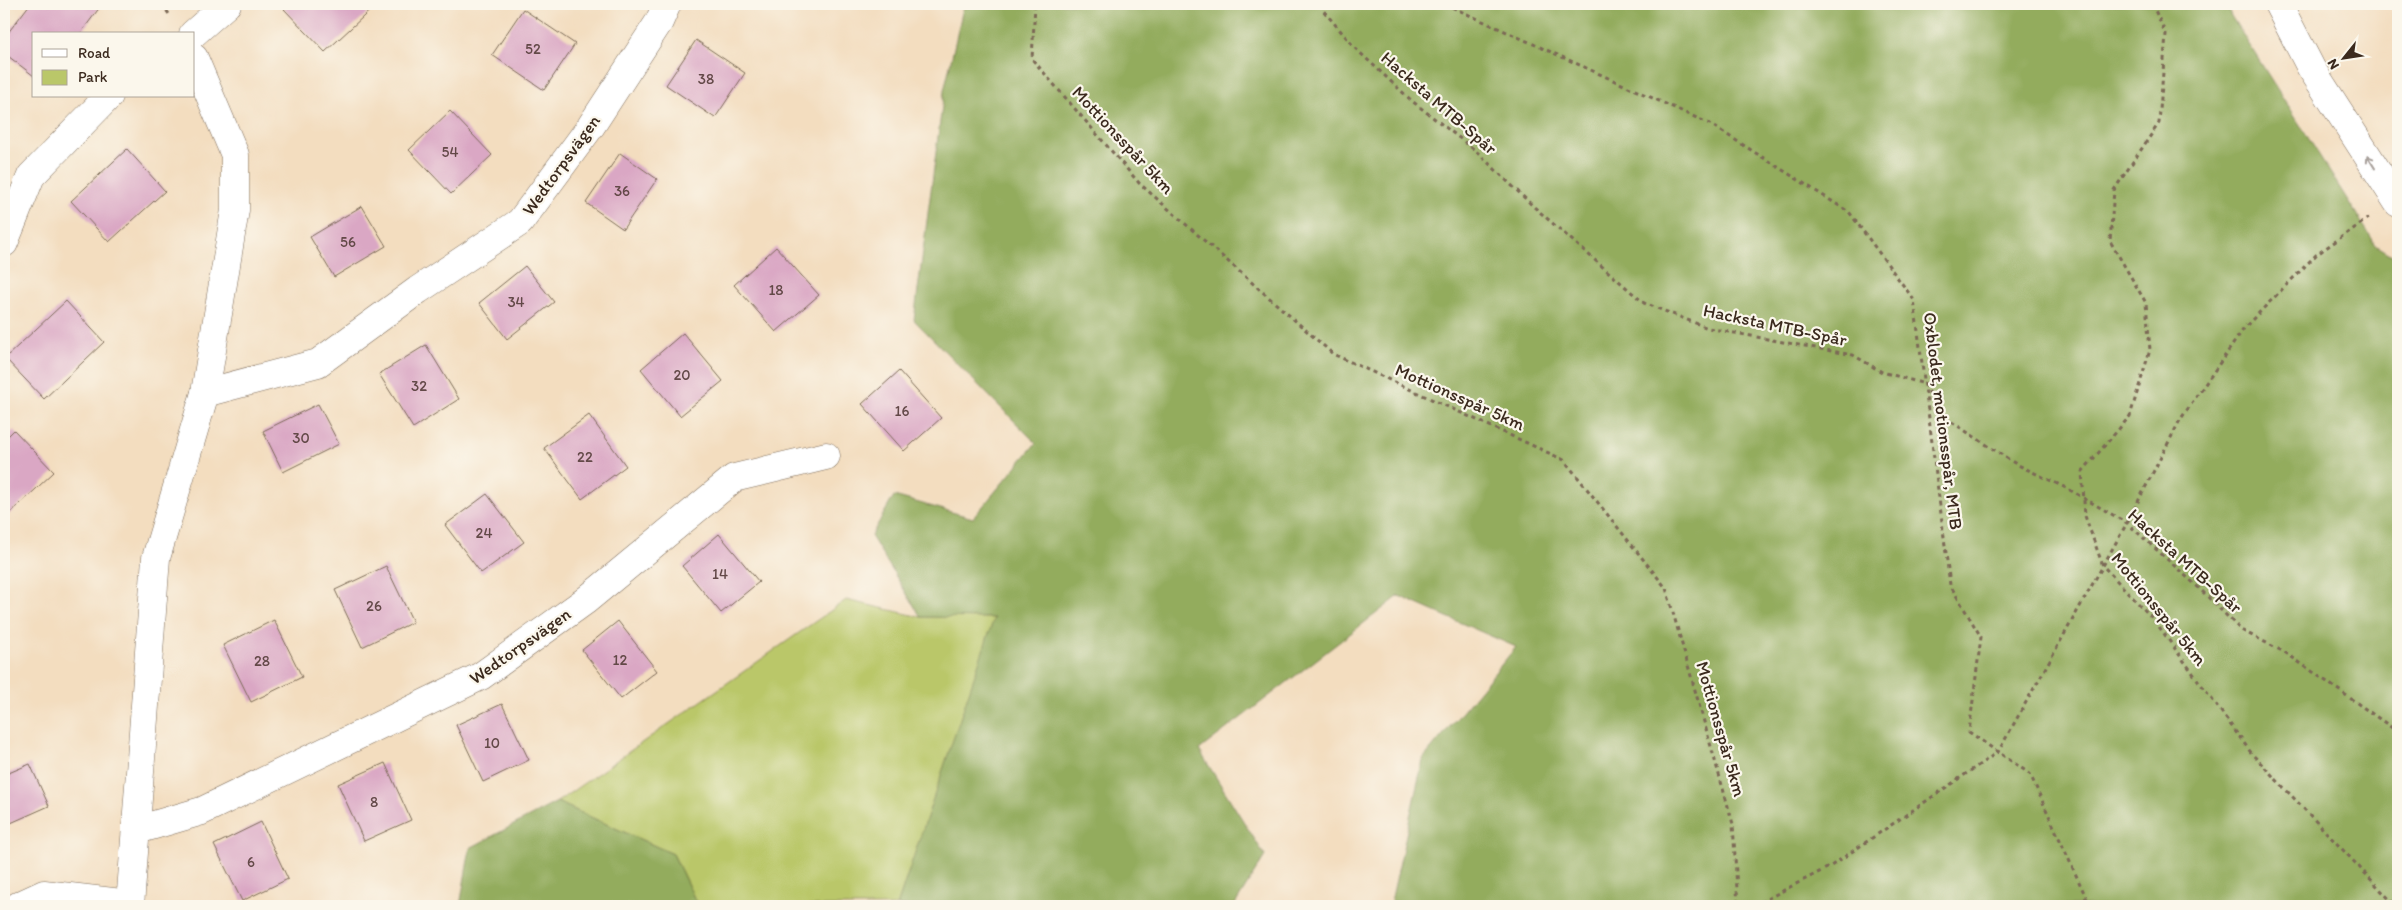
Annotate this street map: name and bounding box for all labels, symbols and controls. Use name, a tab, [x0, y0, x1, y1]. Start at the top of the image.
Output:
legend	[32, 32, 195, 98]
north arrow	[2320, 32, 2370, 82]
house number: 52	[525, 40, 541, 58]
text: Road	[78, 44, 111, 62]
street label: Hacksta MTB-Spår	[1377, 47, 1502, 159]
text: N	[2323, 56, 2343, 73]
text: Park	[78, 68, 108, 86]
house number: 38	[698, 70, 714, 88]
street label: Mottionsspår 5km	[1067, 81, 1179, 199]
street label: Wedtorpsvägen	[517, 110, 605, 220]
house number: 54	[442, 143, 458, 161]
one-way arrow	[2366, 156, 2376, 170]
house number: 36	[614, 182, 630, 200]
house number: 56	[340, 233, 356, 251]
house number: 18	[768, 281, 784, 299]
house number: 34	[507, 293, 525, 311]
street label: Hacksta MTB-Spår	[1701, 299, 1849, 351]
street label: Oxblodet, motionsspår, MTB	[1919, 311, 1967, 531]
street label: Mottionsspår 5km	[1392, 359, 1528, 435]
house number: 20	[673, 366, 691, 384]
house number: 32	[411, 377, 427, 395]
house number: 16	[895, 402, 910, 420]
house number: 30	[292, 429, 310, 447]
house number: 22	[577, 448, 593, 466]
street label: Hacksta MTB-Spår	[2123, 504, 2247, 618]
house number: 24	[476, 524, 492, 542]
street label: Mottionsspår 5km	[2106, 548, 2212, 670]
house number: 14	[712, 565, 728, 583]
house number: 26	[366, 597, 382, 615]
street label: Wedtorpsvägen	[465, 603, 575, 689]
house number: 12	[613, 651, 628, 669]
house number: 28	[254, 652, 270, 670]
street label: Mottionsspår 5km	[1691, 659, 1751, 799]
house number: 10	[484, 734, 500, 752]
house number: 8	[370, 793, 378, 811]
house number: 6	[247, 853, 255, 871]

